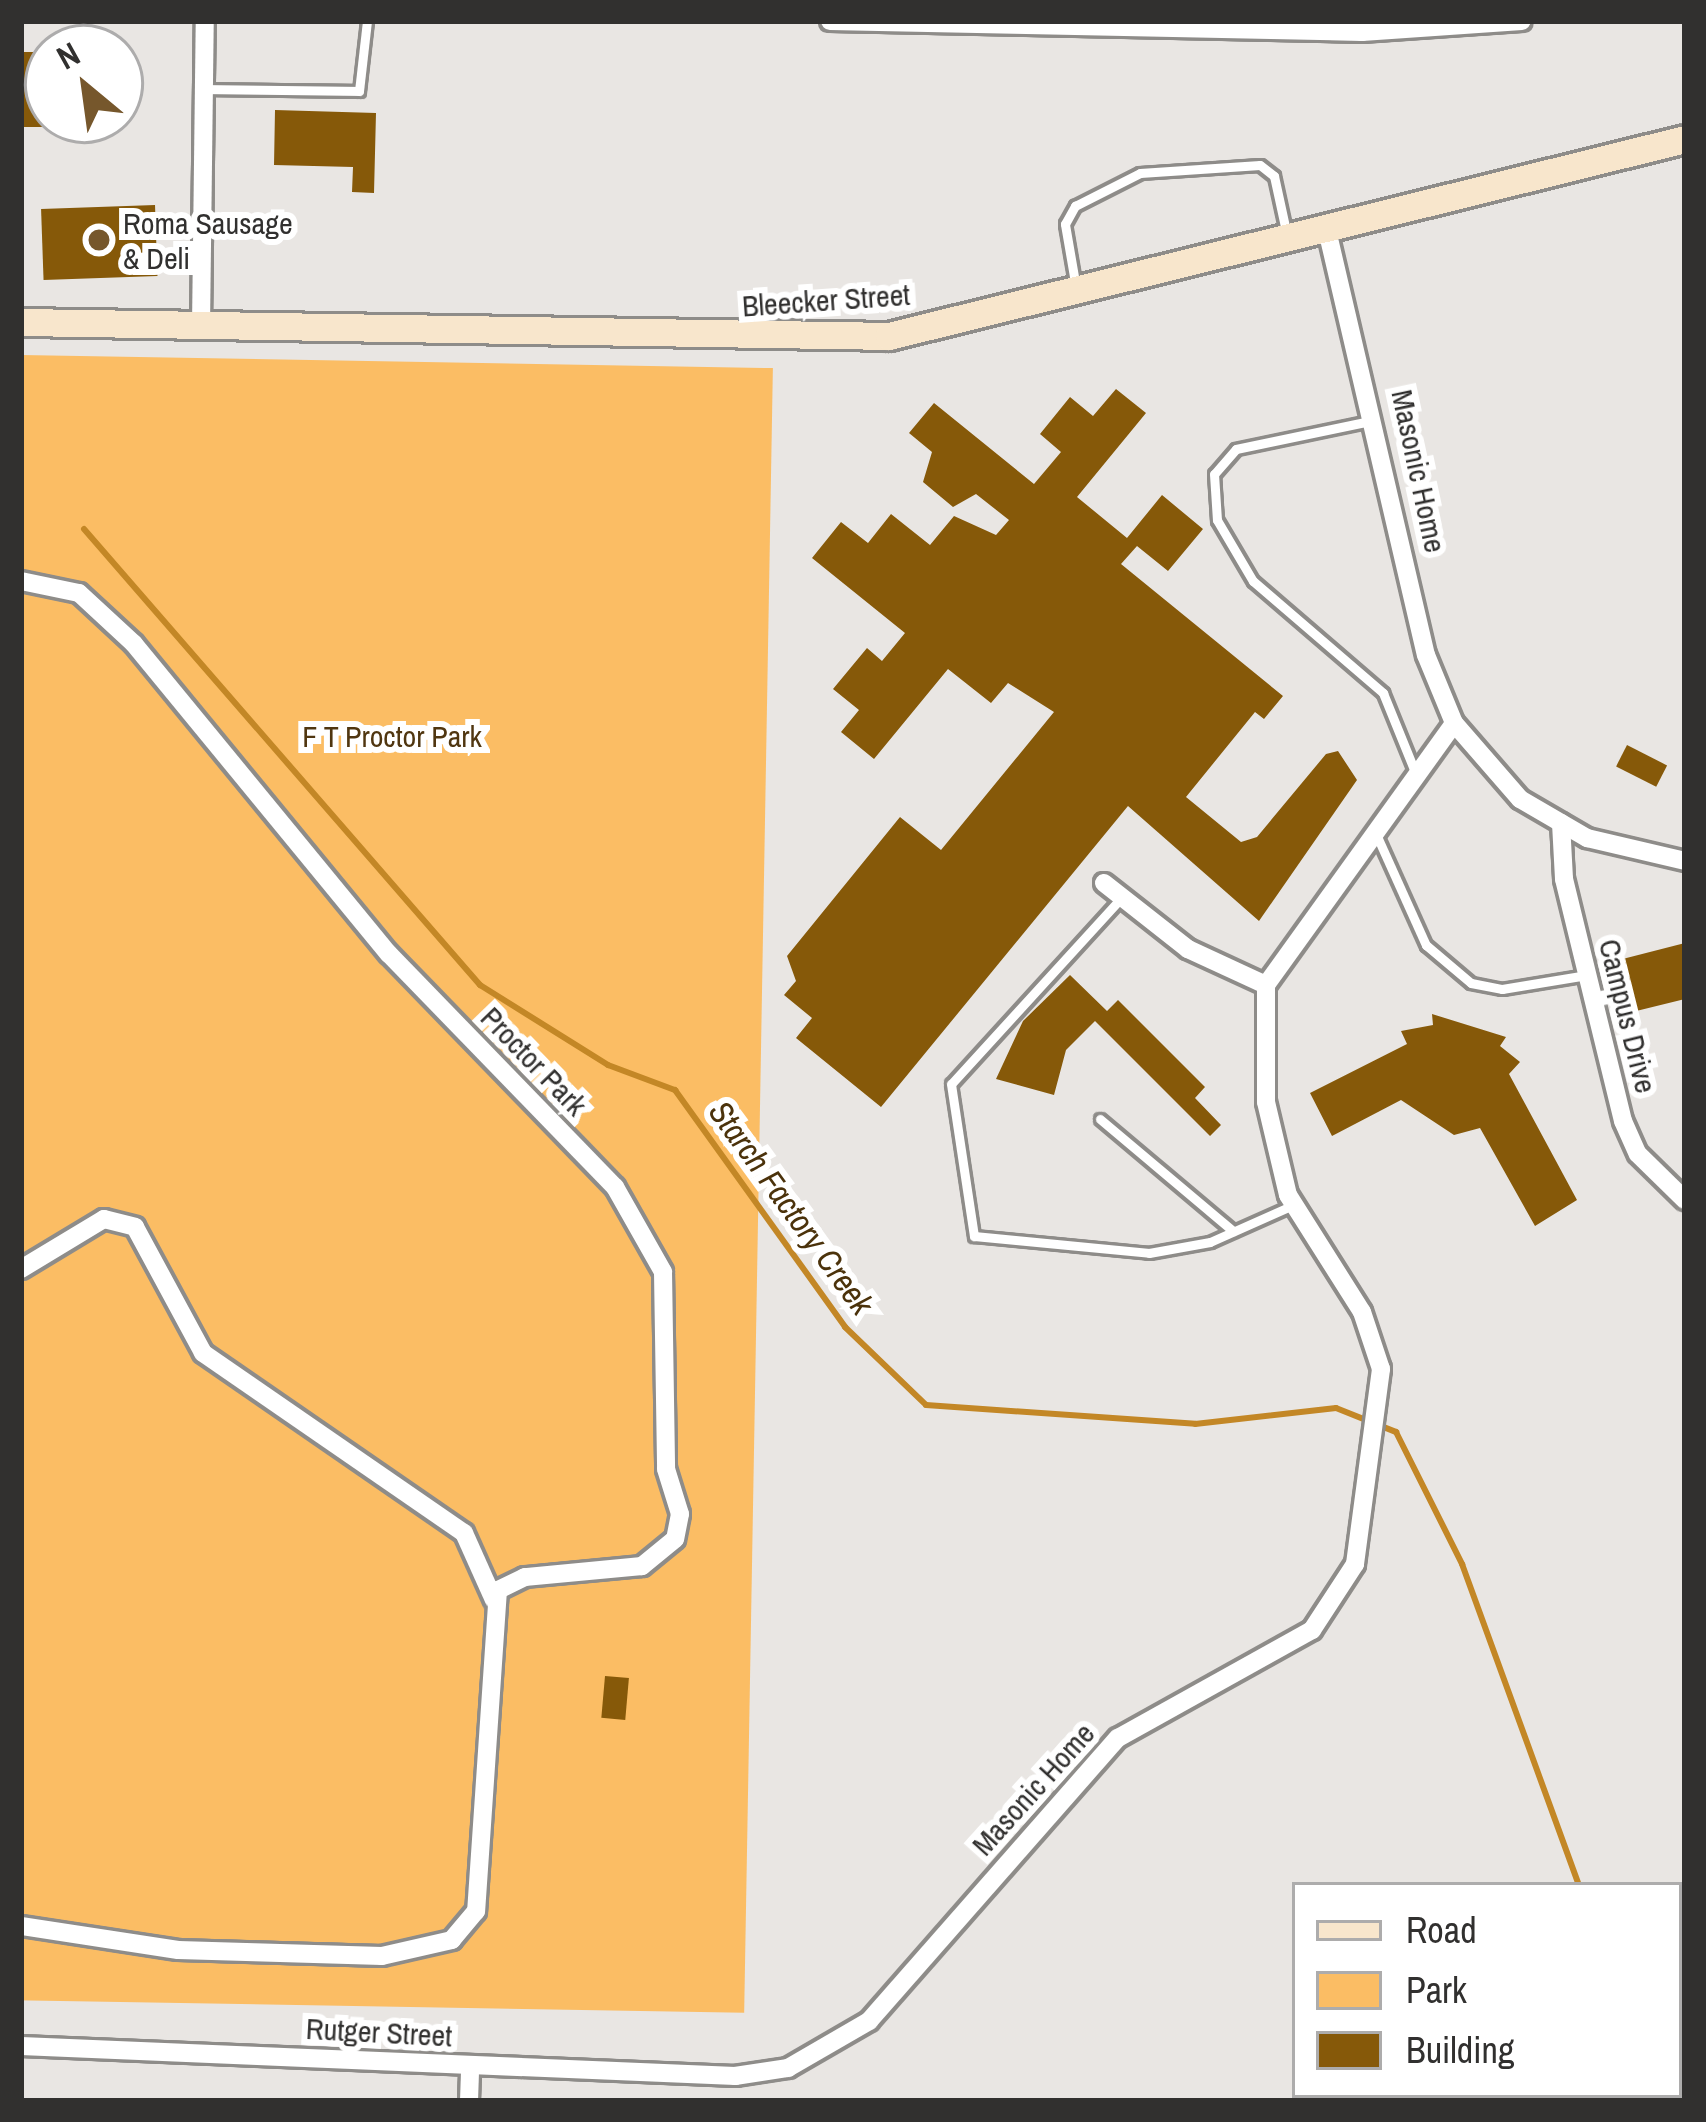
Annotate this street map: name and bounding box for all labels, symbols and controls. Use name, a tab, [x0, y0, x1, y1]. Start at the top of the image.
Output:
north arrow	[24, 24, 144, 144]
text: N	[49, 31, 87, 79]
place label: Roma Sausage & Deli	[123, 205, 293, 276]
marker: Roma Sausage & Deli	[86, 227, 112, 253]
street label: Bleecker Street	[741, 276, 911, 324]
street label: Masonic Home	[1384, 386, 1454, 556]
park label: F T Proctor Park	[302, 718, 482, 754]
street label: Campus Drive	[1592, 935, 1664, 1097]
street label: Proctor Park	[474, 999, 594, 1123]
water label: Starch Factory Creek	[700, 1093, 882, 1323]
street label: Masonic Home	[964, 1715, 1102, 1863]
legend	[1292, 1882, 1682, 2098]
text: Road	[1406, 1906, 1477, 1954]
text: Park	[1406, 1966, 1467, 2014]
street label: Rutger Street	[305, 2010, 453, 2054]
text: Building	[1406, 2026, 1514, 2074]

